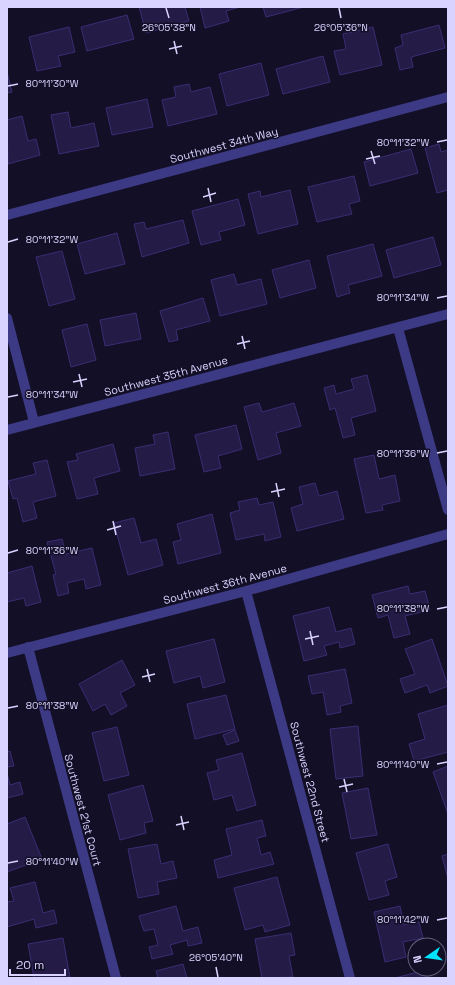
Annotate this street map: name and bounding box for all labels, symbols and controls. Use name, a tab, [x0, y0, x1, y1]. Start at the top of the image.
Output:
text: 26°05'38"N	[142, 21, 196, 34]
text: 26°05'36"N	[314, 21, 368, 34]
text: 80°11'30"W	[26, 77, 79, 90]
street label: Southwest 34th Way	[168, 124, 280, 166]
text: 80°11'32"W	[377, 136, 429, 149]
text: 80°11'32"W	[26, 233, 78, 246]
text: 80°11'34"W	[377, 291, 429, 304]
street label: Southwest 35th Avenue	[103, 353, 229, 399]
text: 80°11'34"W	[26, 388, 78, 401]
text: 80°11'36"W	[377, 447, 429, 460]
text: 80°11'36"W	[26, 544, 78, 557]
street label: Southwest 36th Avenue	[162, 561, 288, 607]
text: 80°11'38"W	[377, 602, 430, 615]
text: 80°11'38"W	[26, 699, 79, 712]
street label: Southwest 22nd Street	[287, 720, 333, 844]
street label: Southwest 21st Court	[61, 752, 105, 868]
text: 80°11'40"W	[377, 758, 430, 771]
text: 80°11'40"W	[26, 855, 79, 868]
text: 80°11'42"W	[377, 913, 429, 926]
north arrow	[407, 937, 447, 977]
scale bar	[10, 951, 65, 977]
text: 26°05'40"N	[189, 951, 243, 964]
text: N	[410, 954, 425, 964]
text: 20 m	[16, 957, 44, 973]

